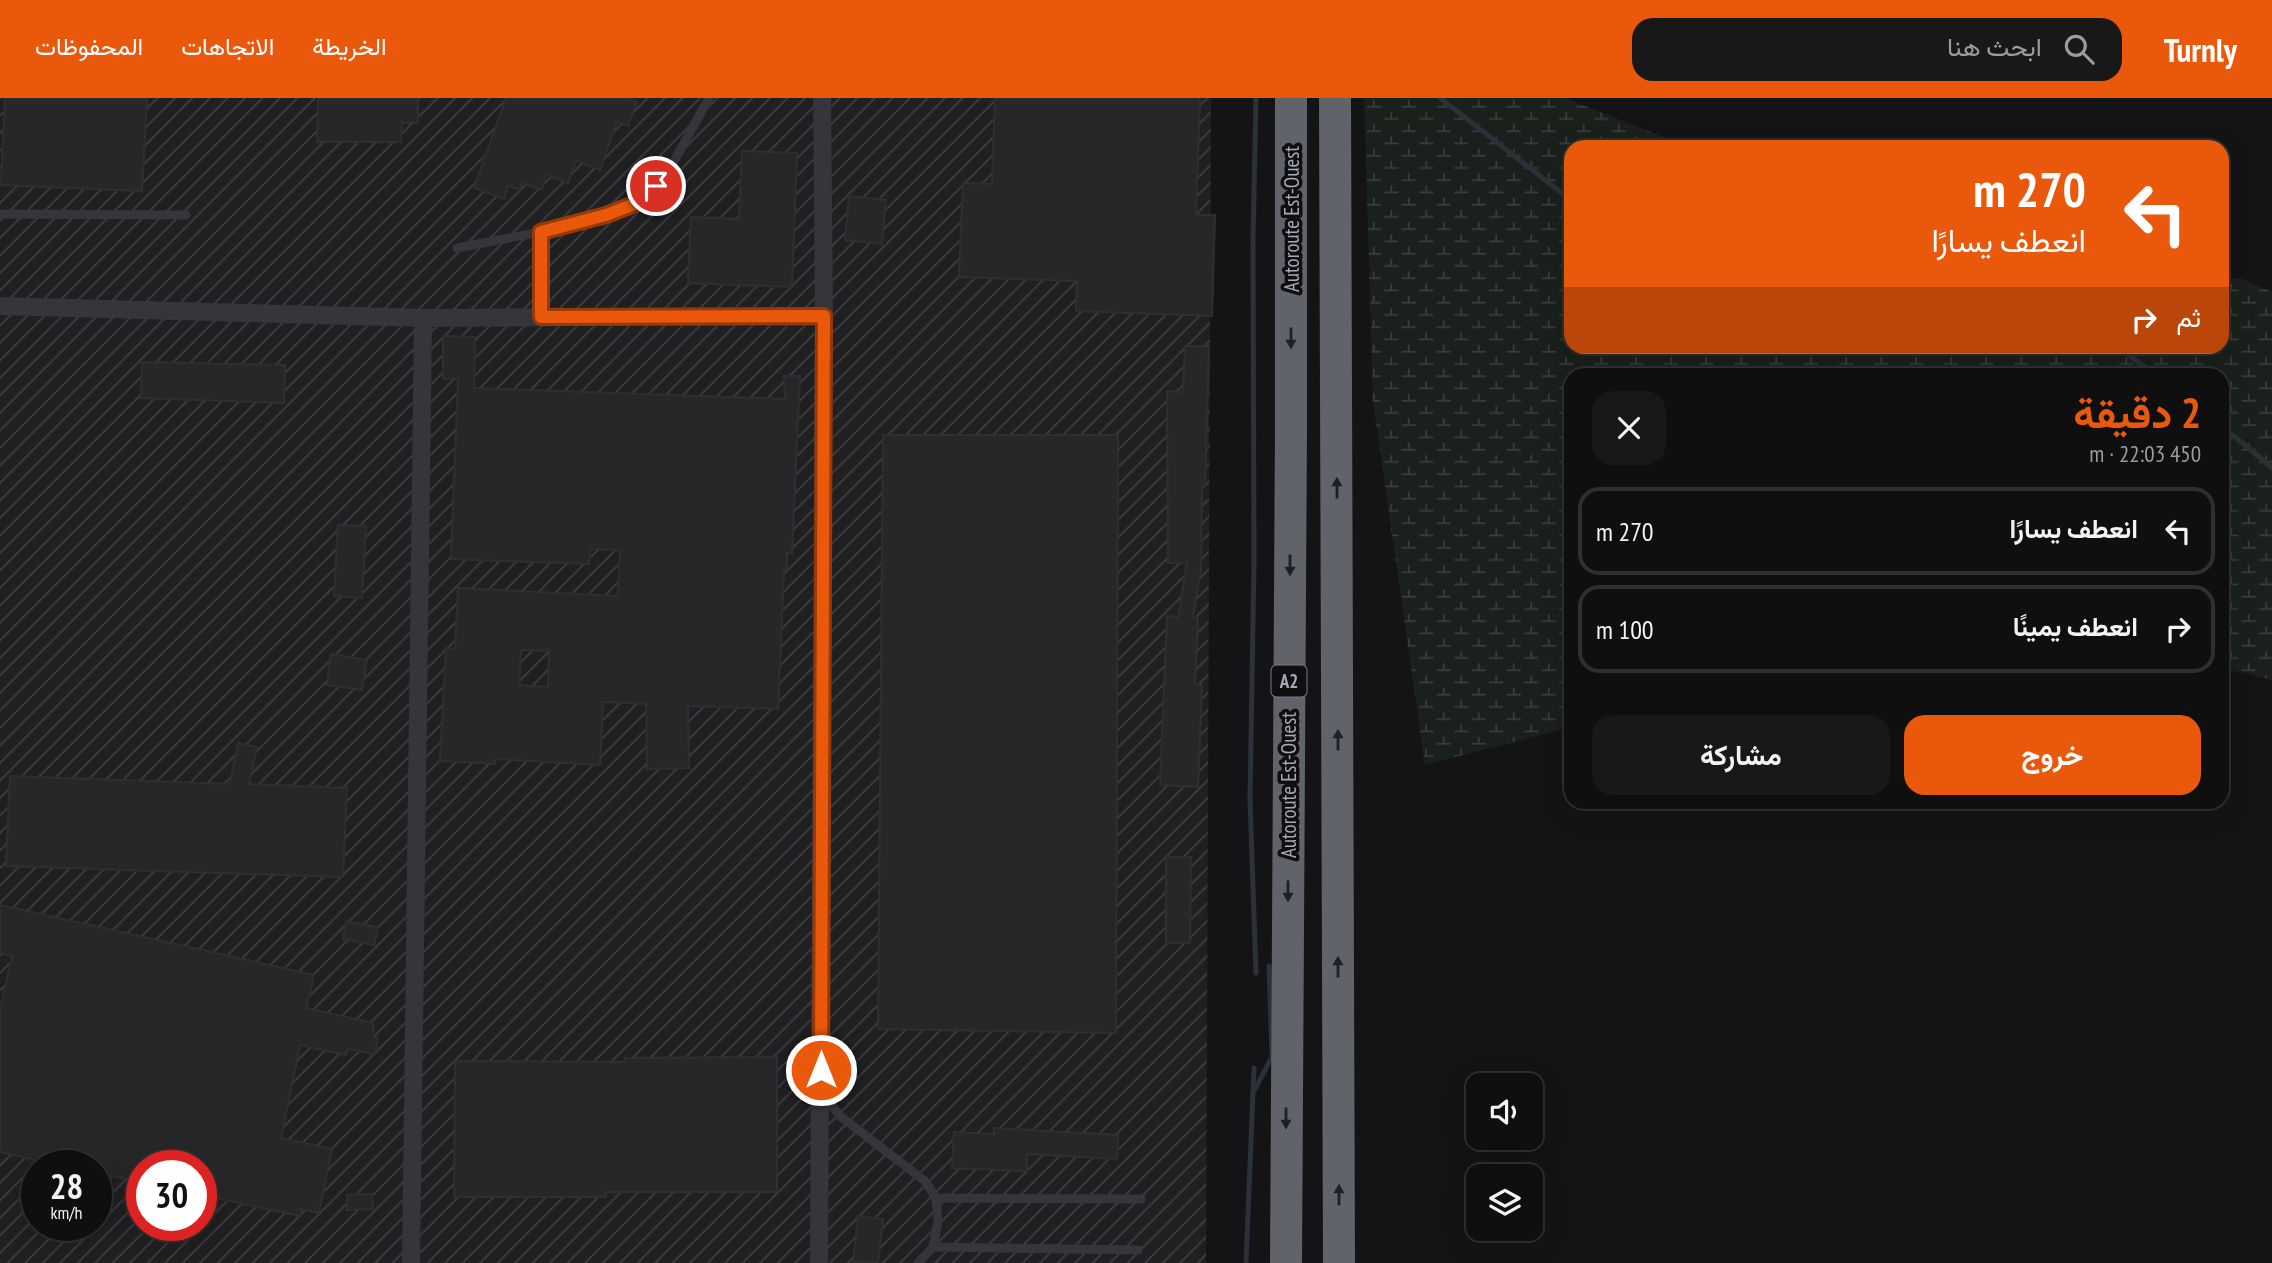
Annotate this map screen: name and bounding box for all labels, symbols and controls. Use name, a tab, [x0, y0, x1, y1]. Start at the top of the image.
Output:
search box	[1632, 18, 2122, 81]
text: Turnly	[2164, 28, 2237, 71]
text: ابحث هنا	[1947, 30, 2042, 63]
icon: search	[2060, 30, 2098, 68]
text: المحفوظات	[35, 31, 143, 62]
text: الاتجاهات	[181, 31, 274, 62]
text: الخريطة	[312, 31, 387, 62]
street label: Autoroute Est-Ouest	[1278, 146, 1305, 292]
pin	[626, 156, 686, 216]
text: 270 m	[1973, 157, 2086, 221]
icon: arrive	[637, 167, 675, 205]
icon: left	[2110, 168, 2201, 259]
text: انعطف يسارًا	[1931, 219, 2086, 261]
icon: right	[2125, 301, 2163, 339]
text: ثم	[2177, 301, 2201, 334]
one-way arrow	[1285, 327, 1297, 349]
text: 2 دقيقة	[2073, 385, 2201, 440]
button: close	[1592, 391, 1666, 465]
text: 450 m · 22:03	[2089, 439, 2201, 468]
one-way arrow	[1331, 477, 1343, 499]
text: انعطف يسارًا	[2010, 512, 2138, 545]
icon: left	[2159, 512, 2197, 550]
text: 270 m	[1596, 515, 1654, 548]
one-way arrow	[1284, 554, 1296, 576]
text: انعطف يمينًا	[2013, 610, 2138, 643]
icon: right	[2159, 610, 2197, 648]
text: 100 m	[1596, 613, 1654, 646]
road number: A2	[1272, 666, 1306, 696]
street label: Autoroute Est-Ouest	[1275, 712, 1302, 858]
button: مشاركة	[1592, 715, 1890, 795]
button: خروج	[1904, 715, 2201, 795]
one-way arrow	[1332, 729, 1344, 751]
one-way arrow	[1282, 880, 1294, 902]
one-way arrow	[1332, 956, 1344, 978]
position arrow	[784, 1033, 858, 1107]
map controls	[1466, 1073, 1543, 1241]
button: sound	[1466, 1073, 1543, 1150]
one-way arrow	[1280, 1107, 1292, 1129]
speed limit sign: 30	[126, 1150, 217, 1241]
text: 28	[50, 1163, 83, 1209]
button: layers	[1466, 1164, 1543, 1241]
one-way arrow	[1333, 1184, 1345, 1206]
text: km/h	[51, 1201, 82, 1224]

